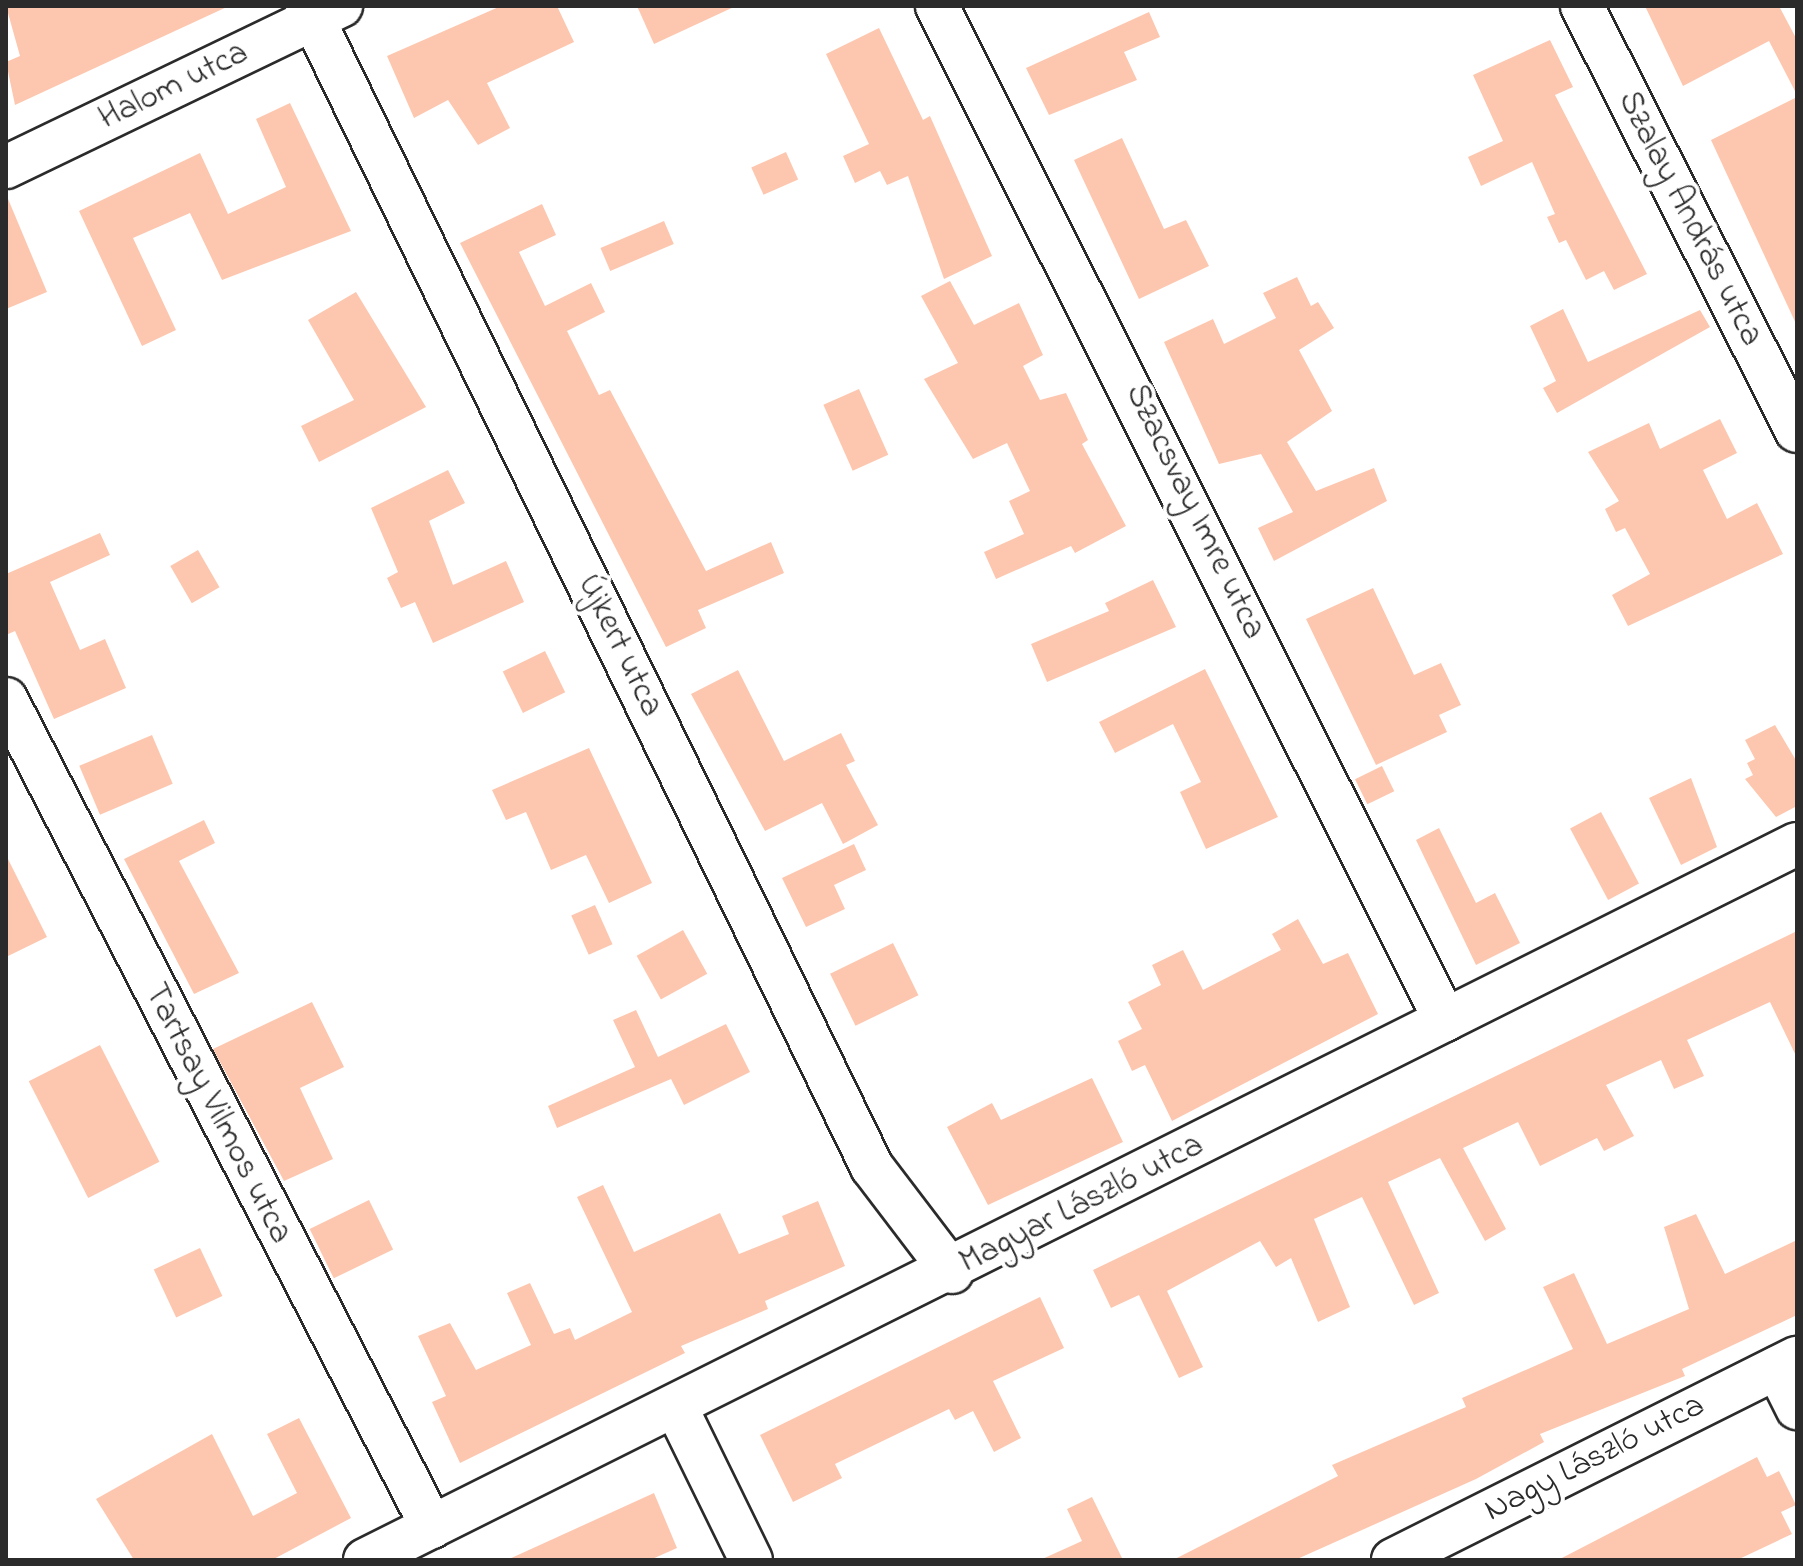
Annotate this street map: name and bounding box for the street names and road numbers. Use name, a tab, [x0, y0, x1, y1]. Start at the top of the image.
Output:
street label: Halom utca	[93, 33, 255, 141]
street label: Szalay András utca	[1607, 85, 1771, 353]
street label: Szacsvay Imre utca	[1115, 378, 1273, 646]
street label: Újkert utca	[567, 568, 671, 724]
street label: Tartsay Vilmos utca	[134, 977, 300, 1251]
street label: Magyar László utca	[953, 1126, 1211, 1284]
street label: Nagy László utca	[1478, 1386, 1712, 1532]

